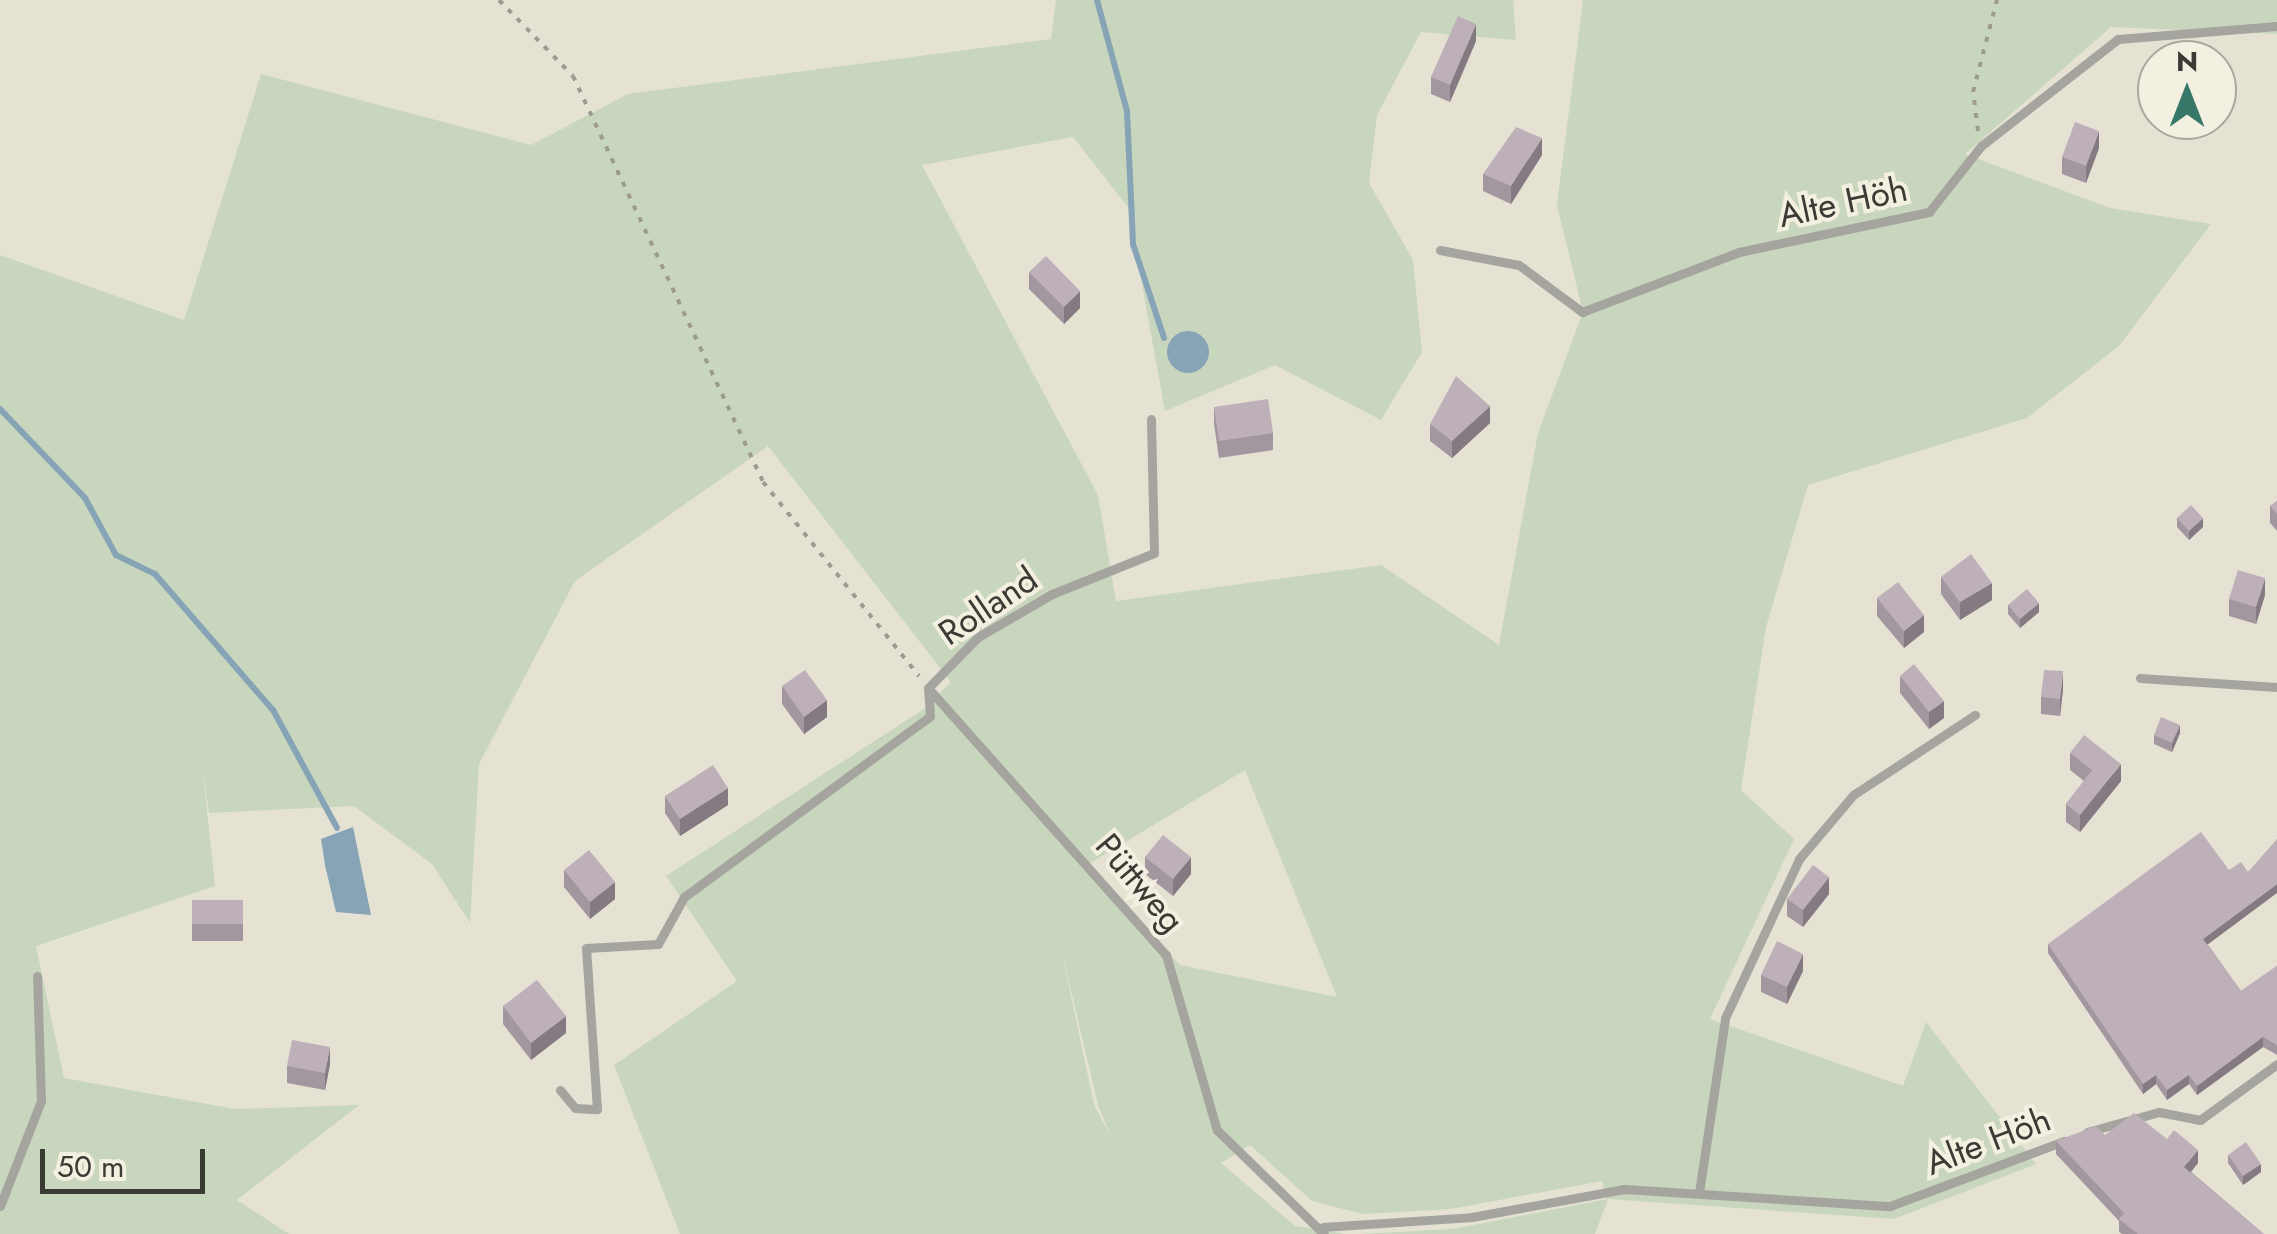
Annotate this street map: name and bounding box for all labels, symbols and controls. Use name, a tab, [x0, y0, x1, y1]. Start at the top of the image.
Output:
north arrow	[2137, 40, 2237, 140]
text: N	[2176, 41, 2198, 82]
street label: Alte Höh	[1775, 168, 1911, 236]
street label: Rolland	[931, 558, 1045, 654]
street label: Püttweg	[1087, 825, 1193, 941]
street label: Alte Höh	[1920, 1098, 2056, 1184]
scale bar	[45, 1129, 210, 1191]
text: 50 m	[57, 1145, 124, 1188]

